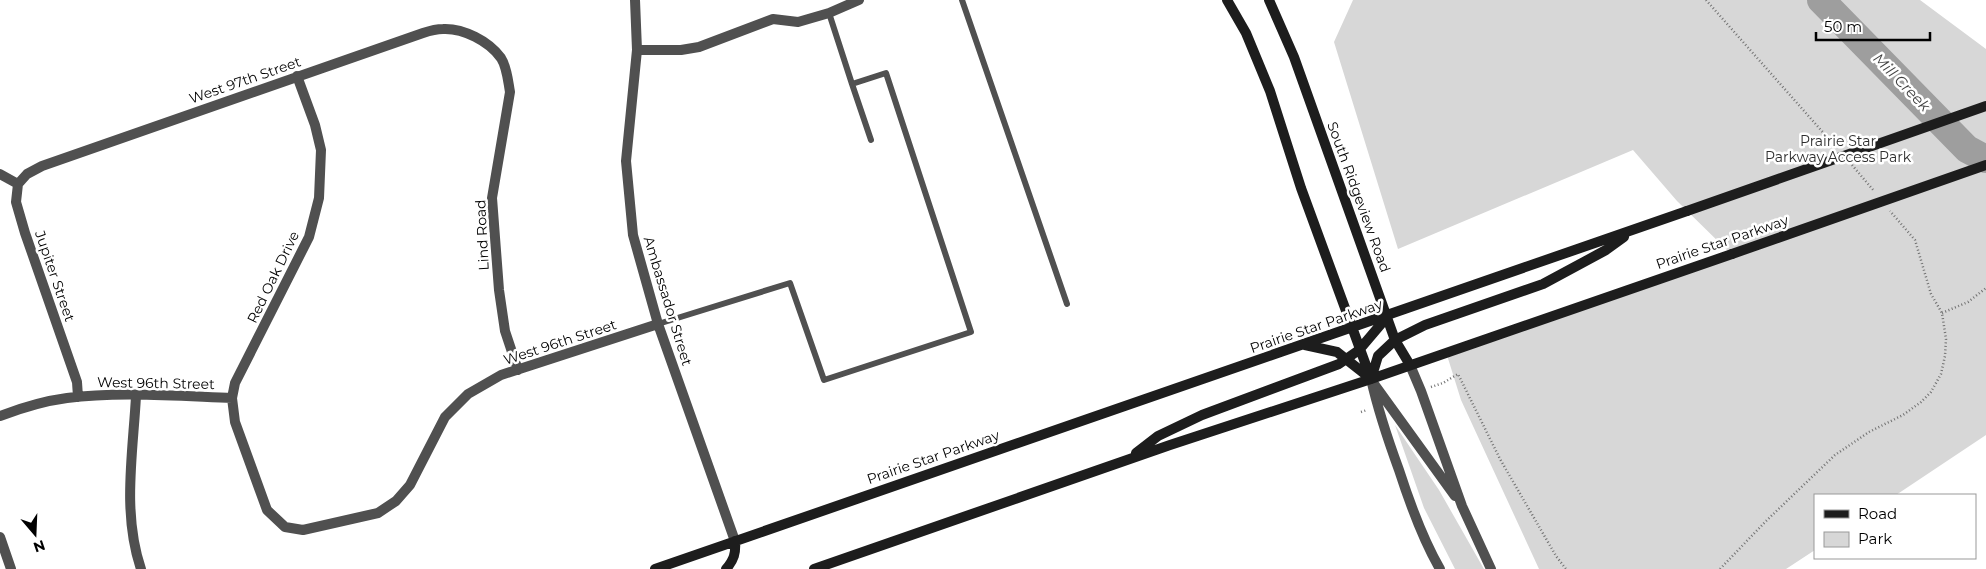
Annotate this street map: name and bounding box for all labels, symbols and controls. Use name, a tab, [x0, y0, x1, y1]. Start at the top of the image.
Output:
scale bar	[1816, 10, 1930, 42]
text: 50 m	[1824, 17, 1862, 36]
water label: Mill Creek	[1869, 49, 1935, 116]
street label: West 97th Street	[187, 52, 304, 108]
street label: South Ridgeview Road	[1323, 119, 1395, 275]
park label: Prairie Star Parkway Access Park	[1765, 132, 1912, 166]
street label: Lind Road	[471, 199, 493, 271]
street label: Prairie Star Parkway	[1653, 211, 1791, 273]
street label: Jupiter Street	[31, 227, 79, 324]
street label: Red Oak Drive	[243, 228, 303, 326]
street label: Ambassador Street	[640, 234, 696, 368]
street label: Prairie Star Parkway	[1247, 295, 1385, 357]
street label: West 96th Street	[501, 315, 619, 369]
street label: West 96th Street	[97, 373, 215, 393]
street label: Prairie Star Parkway	[864, 426, 1002, 488]
legend	[1814, 494, 1976, 559]
text: Road	[1858, 504, 1897, 523]
north arrow	[10, 509, 60, 559]
text: Park	[1858, 529, 1892, 548]
text: N	[31, 536, 48, 557]

